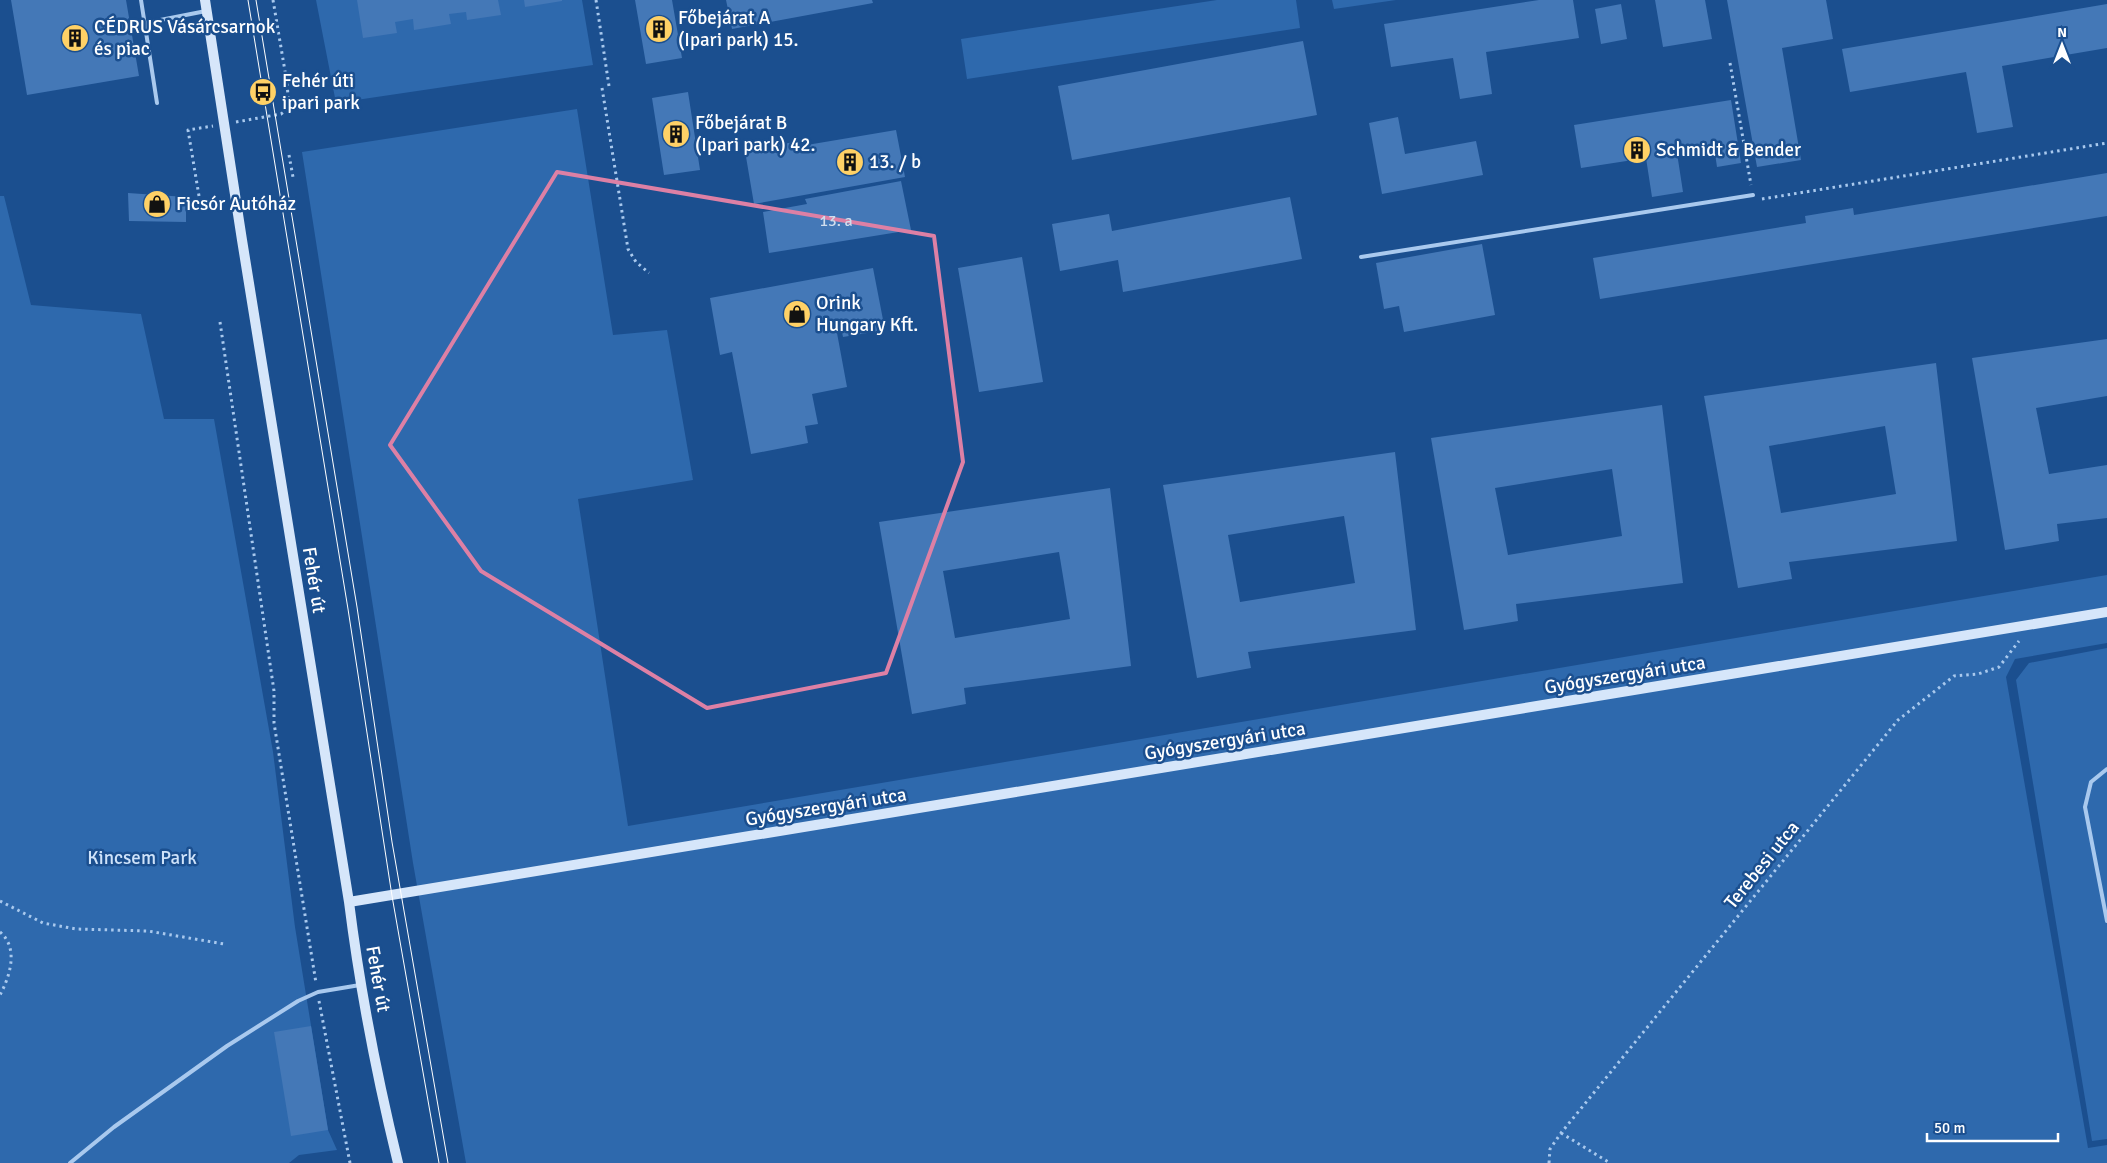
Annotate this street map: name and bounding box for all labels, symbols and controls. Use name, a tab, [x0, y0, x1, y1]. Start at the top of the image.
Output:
place label: Főbejárat A (Ipari park) 15.	[678, 6, 798, 52]
building icon: Főbejárat A (Ipari park) 15.	[644, 14, 674, 44]
place label: CÉDRUS Vásárcsarnok és piac	[94, 15, 276, 61]
north arrow	[2037, 20, 2087, 70]
building icon: CÉDRUS Vásárcsarnok és piac	[60, 23, 90, 53]
text: N	[2057, 24, 2067, 41]
place label: Fehér úti ipari park	[282, 69, 360, 115]
bus stop icon: Fehér úti ipari park	[248, 77, 278, 107]
place label: Főbejárat B (Ipari park) 42.	[695, 111, 815, 157]
building icon: Főbejárat B (Ipari park) 42.	[661, 119, 691, 149]
building icon: Schmidt & Bender	[1622, 135, 1652, 165]
place label: Schmidt & Bender	[1656, 138, 1801, 162]
building icon: 13. / b	[835, 147, 865, 177]
place label: 13. / b	[869, 150, 921, 174]
shop icon: Ficsór Autóház	[142, 189, 172, 219]
place label: Ficsór Autóház	[176, 192, 296, 216]
house number: 13. a	[819, 211, 853, 231]
place label: Orink Hungary Kft.	[816, 291, 918, 337]
shop icon: Orink Hungary Kft.	[782, 299, 812, 329]
street label: Fehér út	[297, 545, 331, 615]
street label: Gyógyszergyári utca	[1543, 650, 1707, 700]
street label: Gyógyszergyári utca	[1143, 716, 1307, 766]
street label: Gyógyszergyári utca	[744, 782, 908, 832]
street label: Terebesi utca	[1719, 816, 1805, 914]
park label: Kincsem Park	[87, 846, 197, 870]
street label: Fehér út	[360, 944, 396, 1014]
scale bar	[1927, 1110, 2058, 1142]
text: 50 m	[1934, 1119, 1965, 1137]

